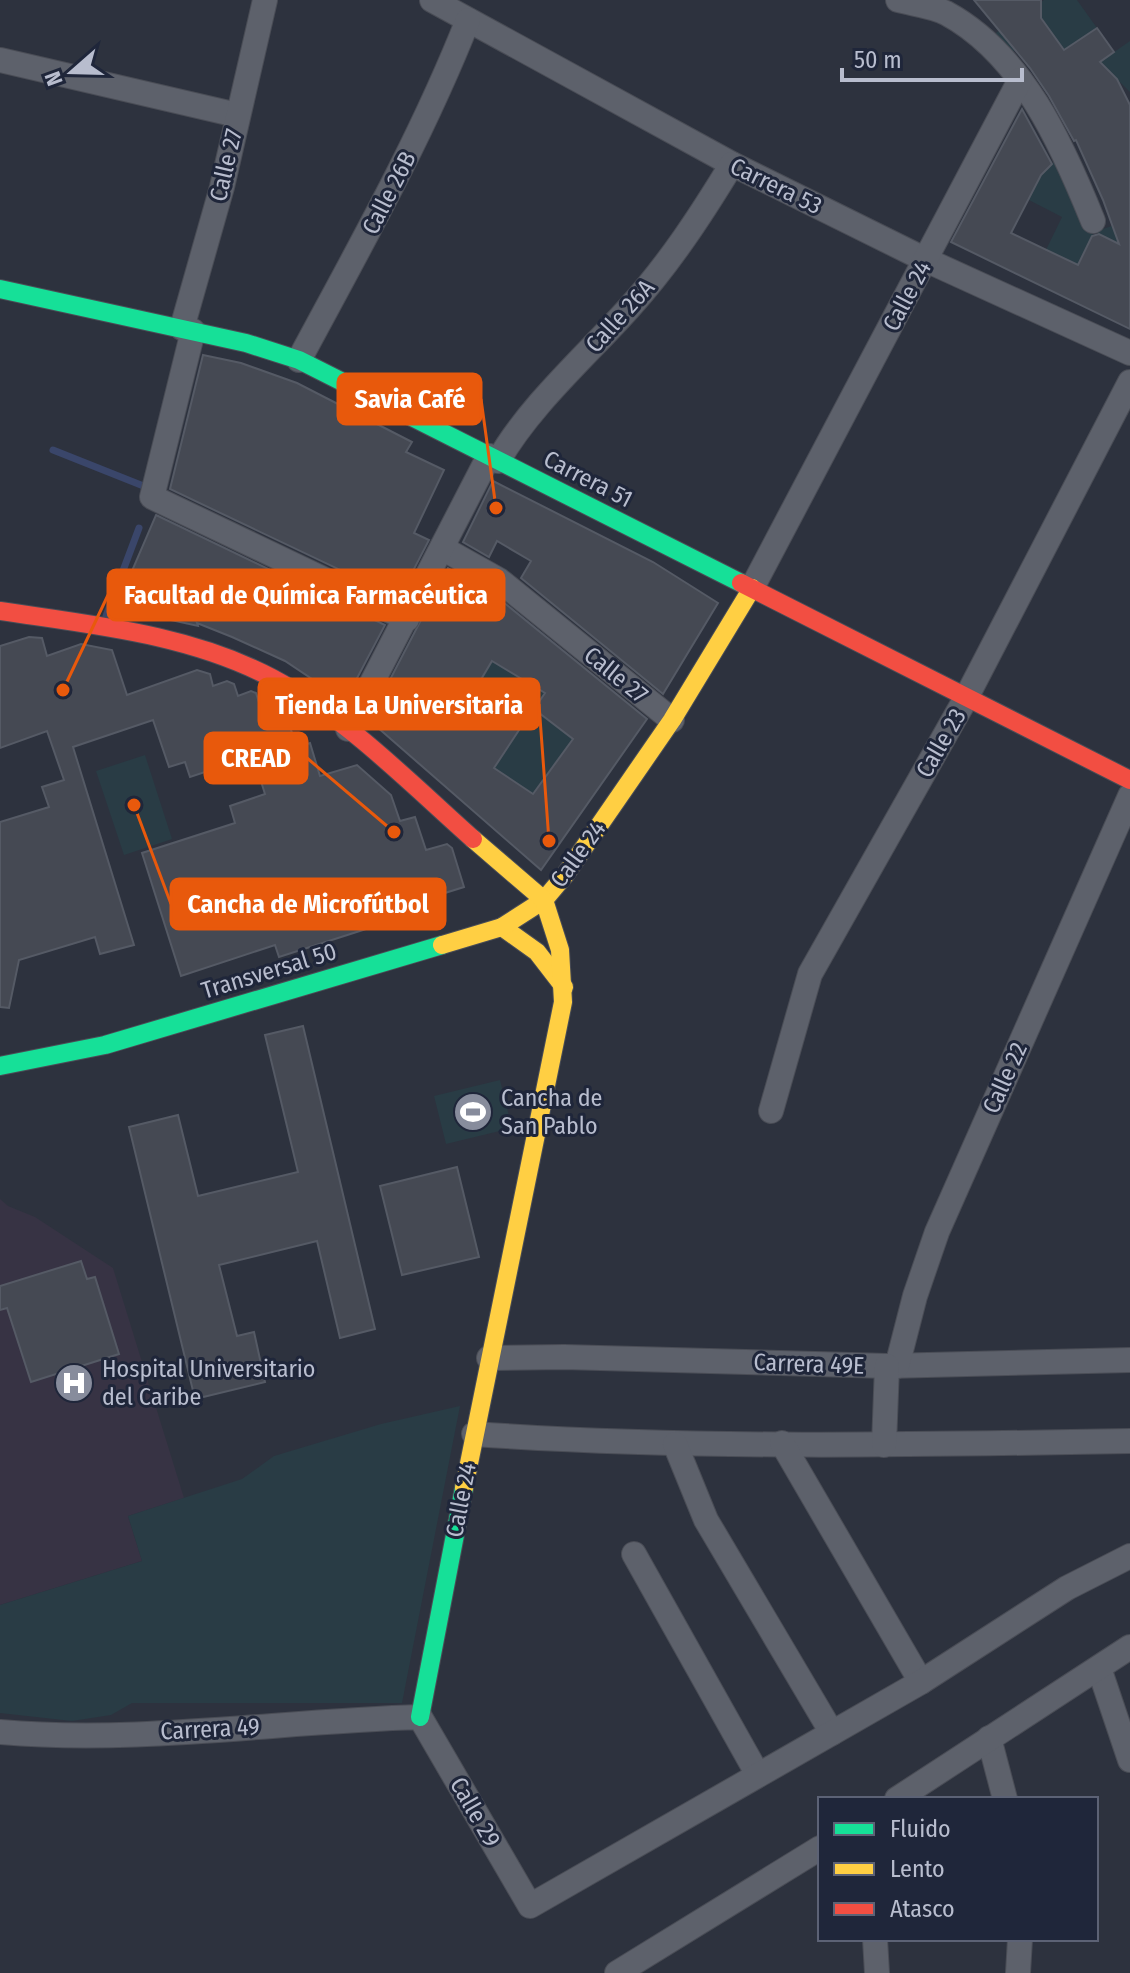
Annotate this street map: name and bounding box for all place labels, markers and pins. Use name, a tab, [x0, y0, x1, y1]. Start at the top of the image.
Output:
callout: Savia Café	[338, 374, 481, 424]
callout: Facultad de Química Farmacéutica	[108, 570, 504, 620]
callout: Tienda La Universitaria	[259, 679, 539, 729]
callout: CREAD	[205, 733, 307, 783]
callout: Cancha de Microfútbol	[171, 879, 445, 929]
place label: Cancha de San Pablo	[501, 1084, 602, 1140]
sports icon: Cancha de San Pablo	[452, 1091, 494, 1133]
place label: Hospital Universitario del Caribe	[102, 1355, 315, 1411]
hospital icon: Hospital Universitario del Caribe	[53, 1362, 95, 1404]

